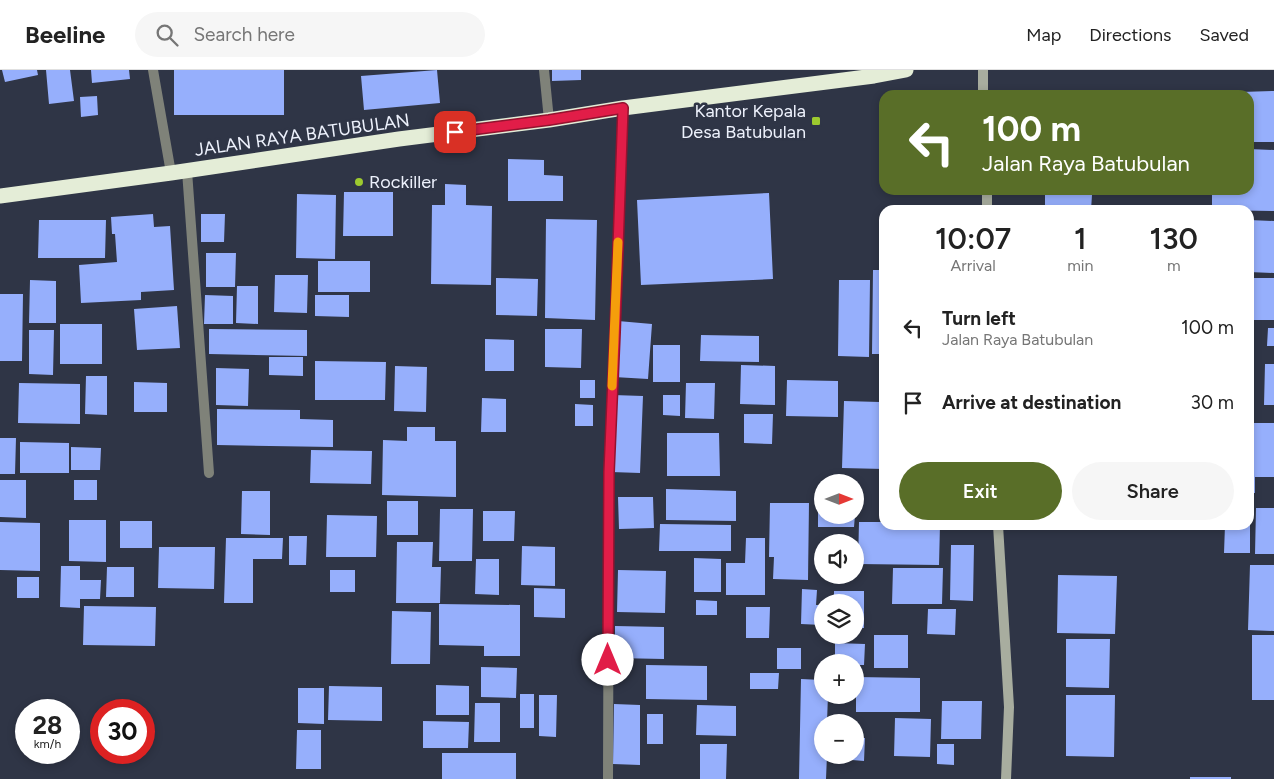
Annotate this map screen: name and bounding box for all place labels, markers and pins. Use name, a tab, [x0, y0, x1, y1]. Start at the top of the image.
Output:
place label: Kantor Kepala Desa Batubulan	[681, 100, 806, 143]
pin	[434, 111, 476, 153]
marker: Kantor Kepala Desa Batubulan	[810, 115, 822, 127]
place label: Rockiller	[369, 171, 437, 193]
marker: Rockiller	[353, 176, 365, 188]

